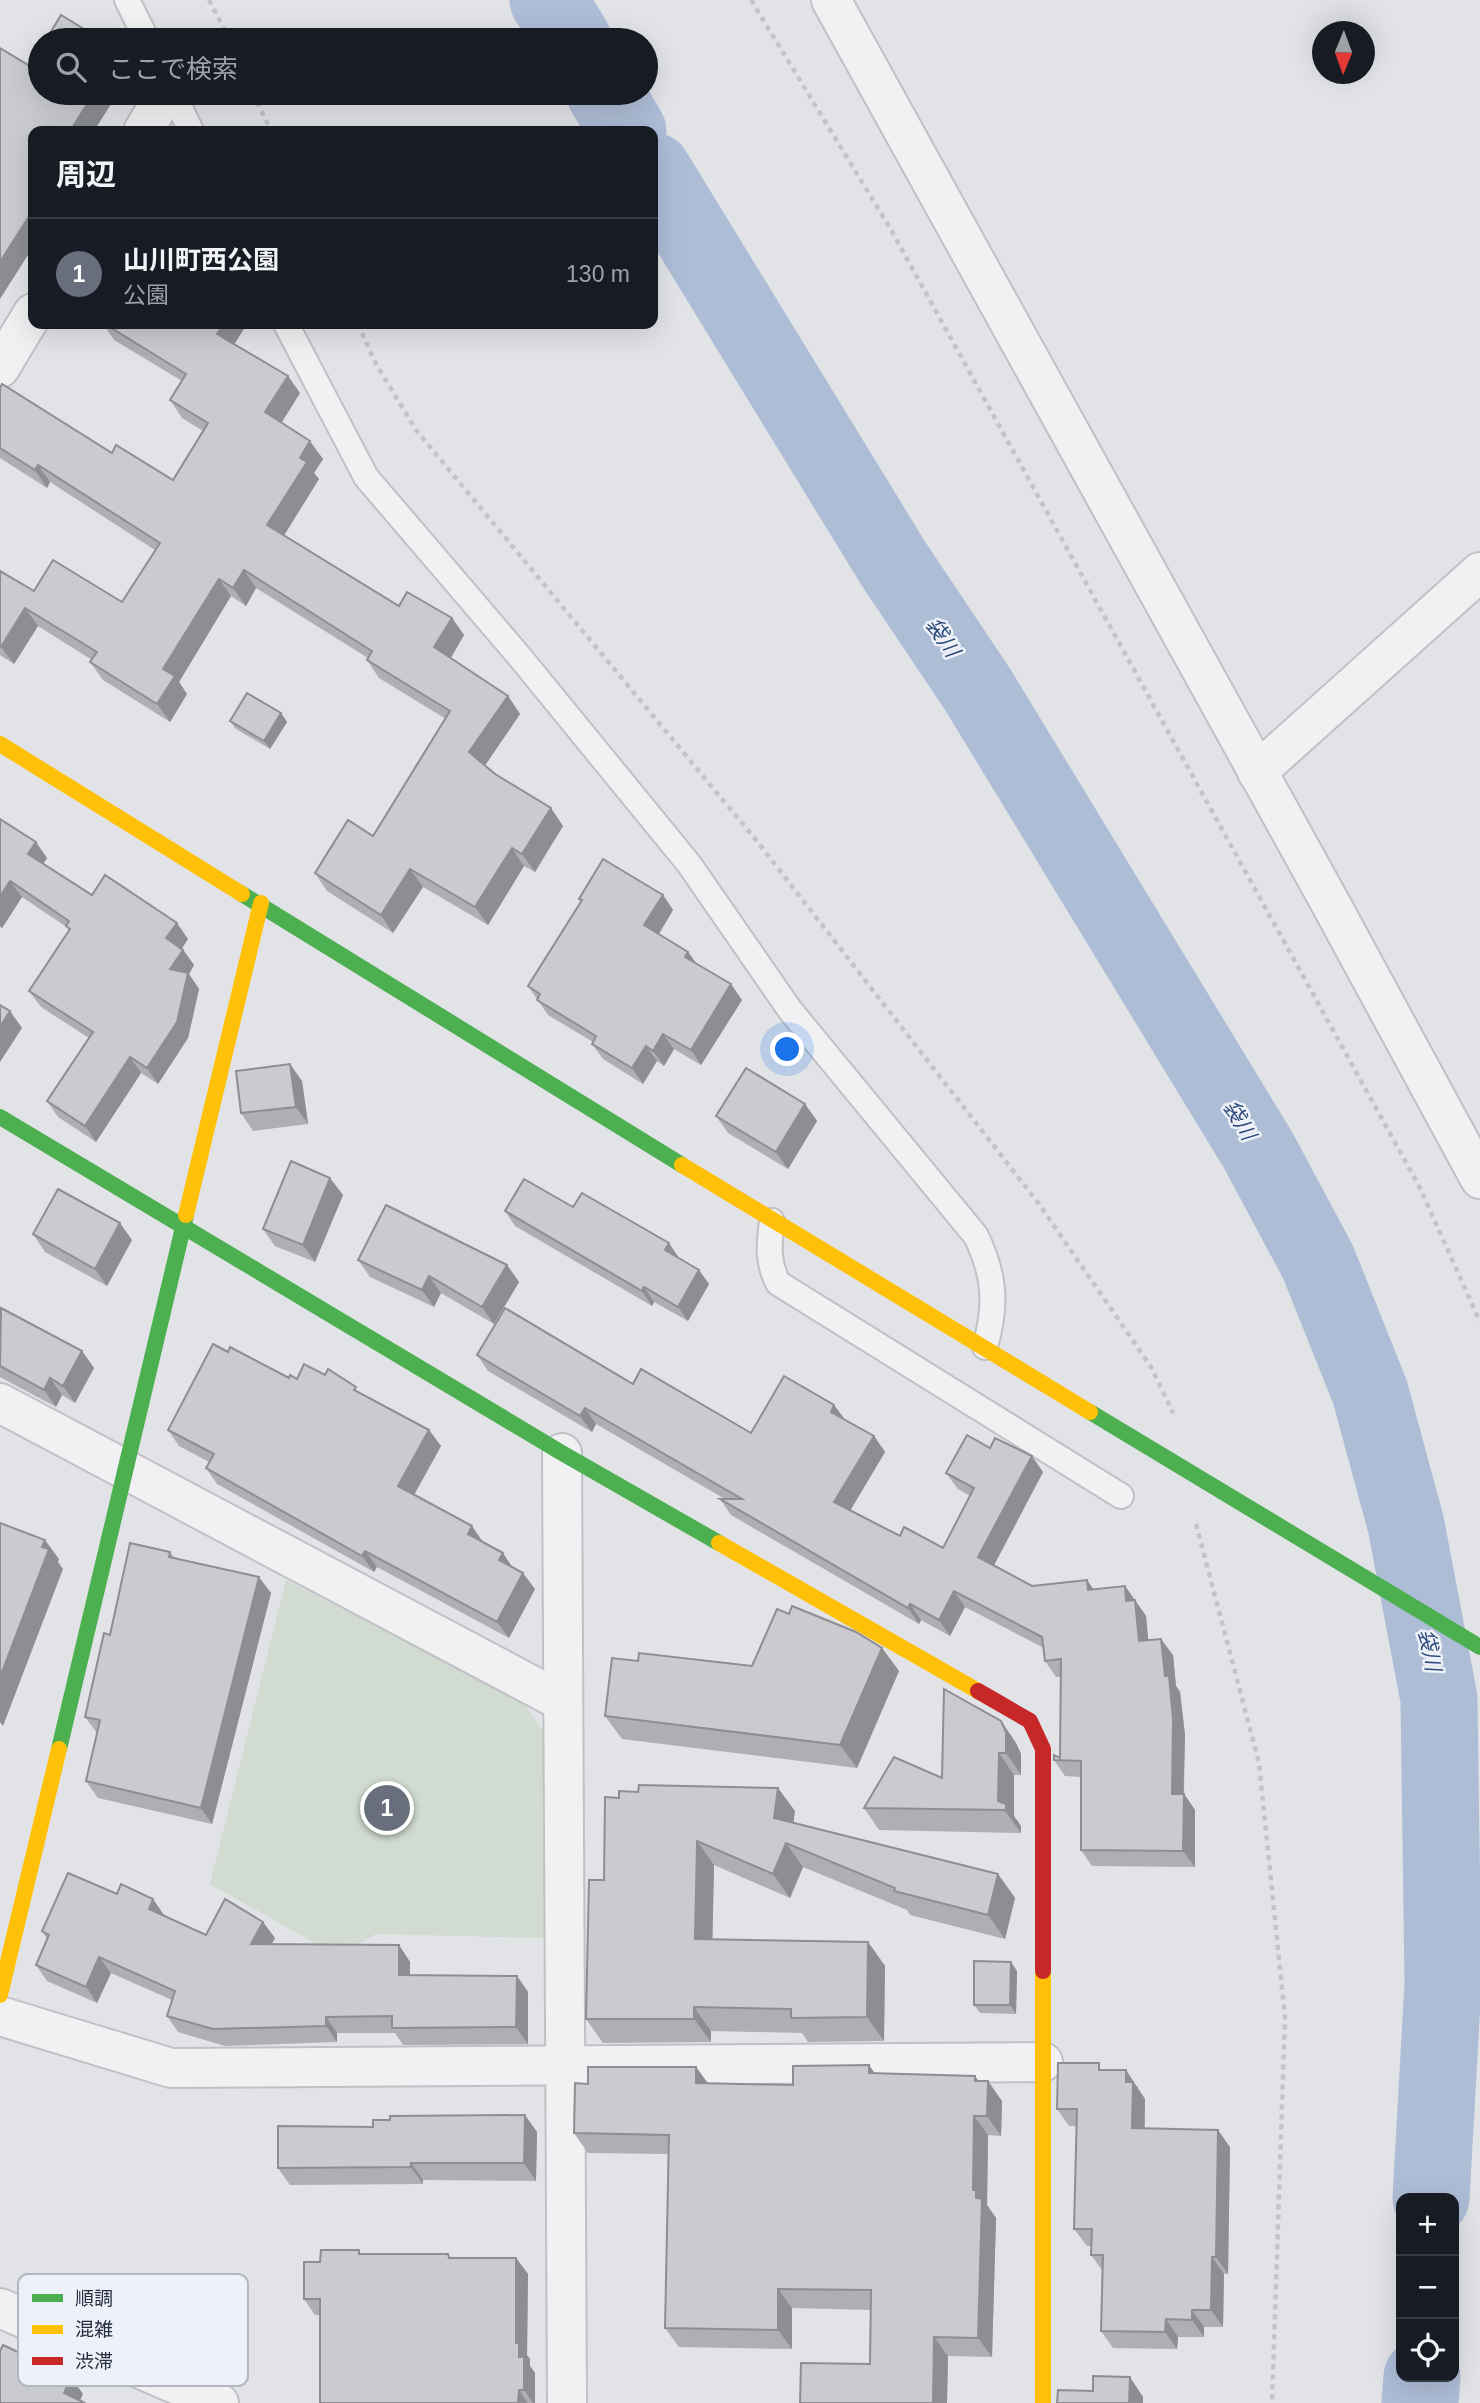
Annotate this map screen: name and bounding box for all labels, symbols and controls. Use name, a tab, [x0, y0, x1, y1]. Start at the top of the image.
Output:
north arrow	[1312, 21, 1375, 84]
search box	[28, 28, 658, 105]
icon: search	[52, 48, 90, 86]
text: ここで検索	[108, 54, 238, 84]
text: 周辺	[56, 158, 116, 191]
text: 山川町西公園	[123, 245, 279, 275]
text: 1	[73, 261, 85, 287]
text: 130 m	[566, 261, 630, 287]
text: 公園	[123, 282, 169, 308]
water label: 袋川	[922, 613, 965, 662]
your location	[770, 1032, 804, 1066]
water label: 袋川	[1219, 1096, 1262, 1146]
water label: 袋川	[1415, 1627, 1446, 1675]
pin: 1	[364, 1782, 410, 1834]
map controls	[1396, 2193, 1459, 2382]
button: +	[1396, 2193, 1459, 2256]
button: −	[1396, 2256, 1459, 2319]
legend	[18, 2274, 248, 2386]
text: 順調	[75, 2288, 113, 2309]
text: 混雑	[75, 2319, 113, 2340]
button: locate	[1396, 2319, 1459, 2382]
text: 渋滞	[75, 2351, 113, 2372]

